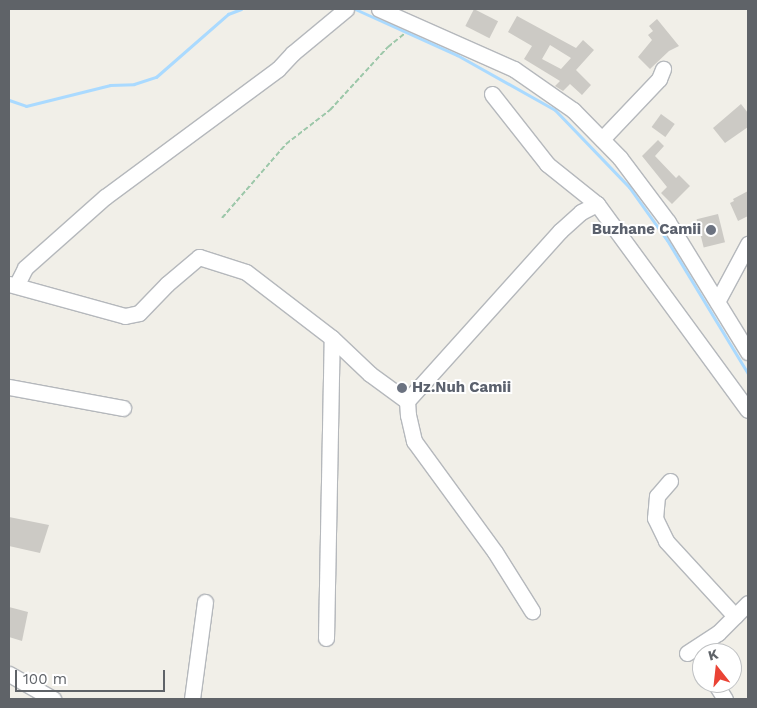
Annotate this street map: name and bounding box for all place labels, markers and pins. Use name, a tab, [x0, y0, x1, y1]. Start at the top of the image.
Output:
place label: Buzhane Camii	[592, 221, 701, 239]
marker: Buzhane Camii	[705, 224, 717, 236]
place label: Hz.Nuh Camii	[412, 379, 511, 397]
marker: Hz.Nuh Camii	[396, 382, 408, 394]

